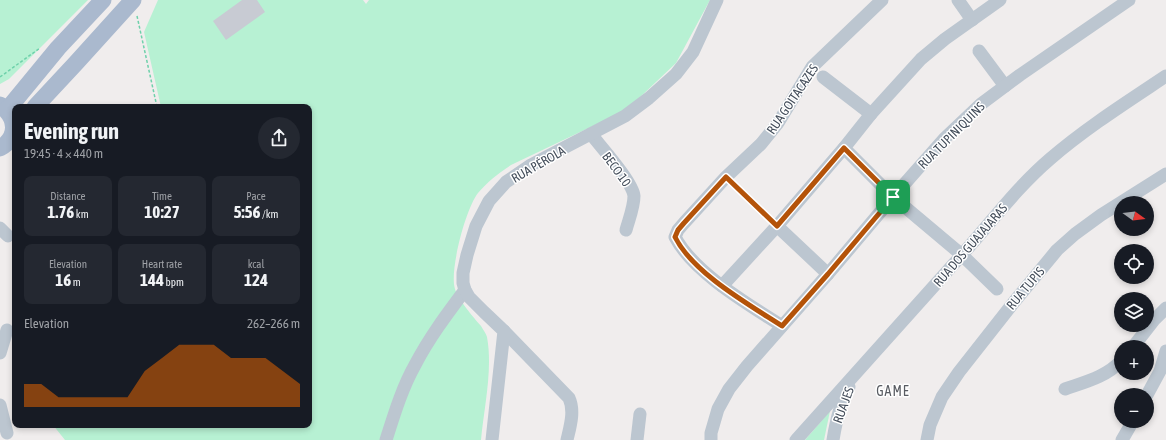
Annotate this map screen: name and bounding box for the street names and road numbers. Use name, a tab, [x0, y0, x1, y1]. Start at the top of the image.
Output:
street label: RUA GOITACAZES	[764, 61, 822, 137]
street label: RUA TUPINIQUINS	[915, 99, 988, 172]
street label: RUA PÉROLA	[509, 143, 568, 186]
street label: BECO 10	[599, 149, 634, 189]
street label: RUA DOS GUAJAJARAS	[930, 200, 1011, 290]
street label: RUA TUPIS	[1003, 264, 1048, 313]
street label: RUA JES	[830, 384, 857, 425]

